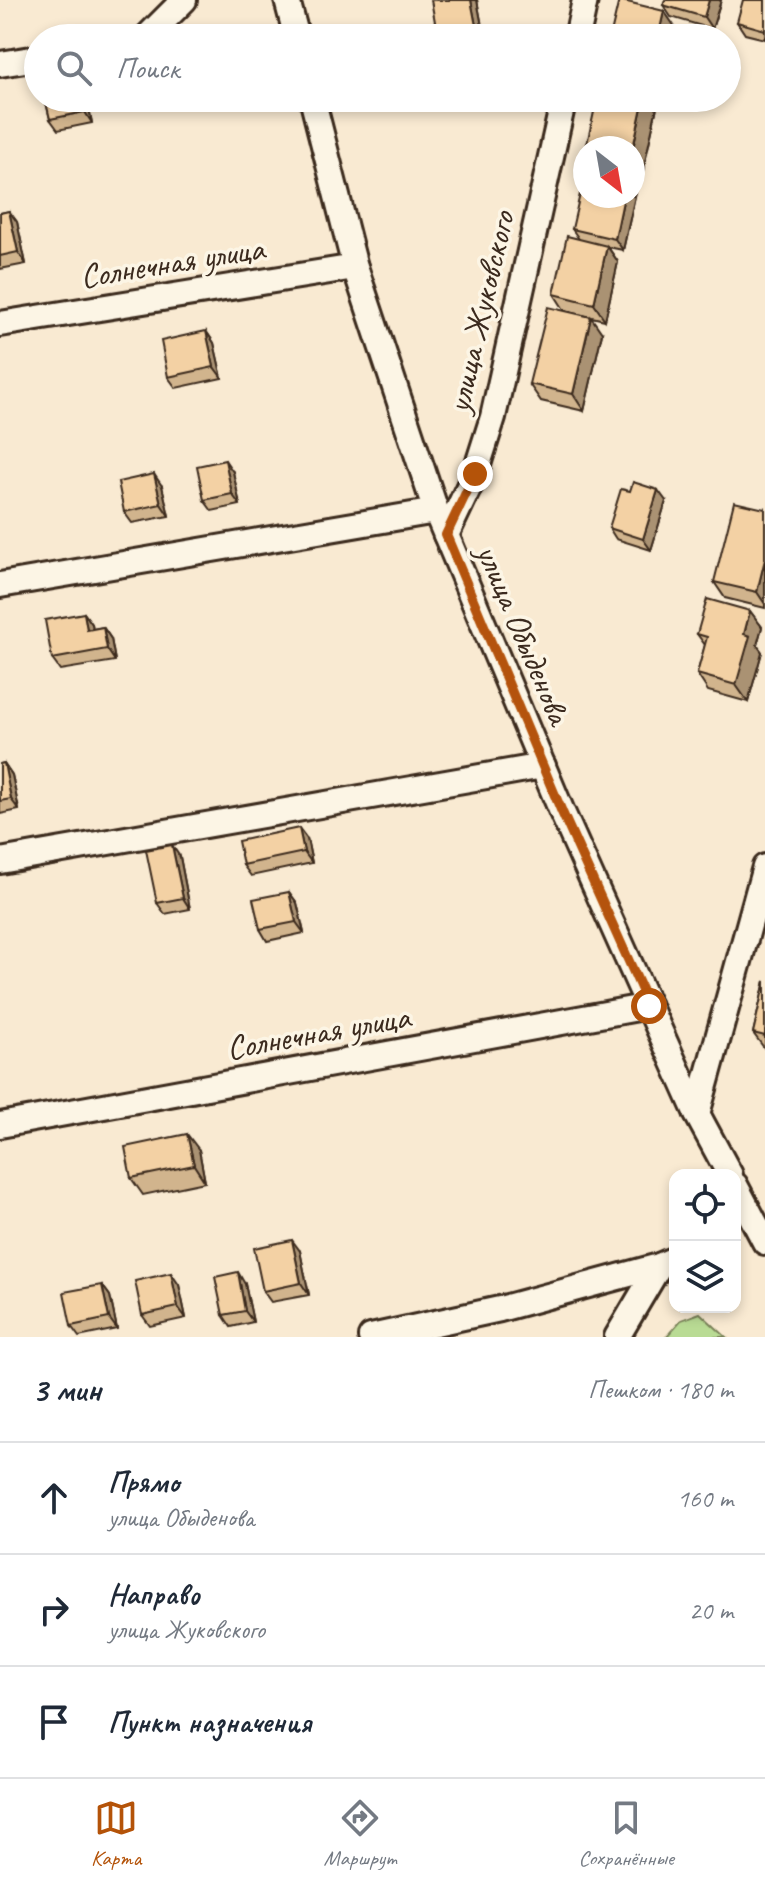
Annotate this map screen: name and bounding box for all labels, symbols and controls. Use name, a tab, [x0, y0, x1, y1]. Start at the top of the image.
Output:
search box	[24, 24, 741, 112]
icon: search	[52, 46, 96, 90]
text: Поиск	[116, 49, 179, 87]
north arrow	[573, 136, 645, 208]
street label: улица Жуковского	[436, 205, 524, 419]
street label: Солнечная улица	[77, 226, 269, 298]
route end	[457, 456, 493, 492]
street label: улица Обыденова	[466, 536, 582, 733]
route start	[631, 988, 667, 1024]
street label: Солнечная улица	[223, 994, 415, 1069]
map controls	[669, 1169, 741, 1313]
button: locate	[669, 1169, 741, 1241]
button: layers	[669, 1241, 741, 1313]
text: 3 мин	[32, 1368, 101, 1411]
text: Пешком · 180 m	[588, 1373, 733, 1406]
text: Прямо	[108, 1463, 179, 1501]
icon: ahead	[32, 1476, 76, 1520]
text: 160 m	[677, 1482, 733, 1515]
text: улица Обыденова	[108, 1501, 254, 1534]
text: Направо	[108, 1575, 200, 1613]
icon: right	[32, 1588, 76, 1632]
text: 20 m	[689, 1594, 733, 1627]
text: улица Жуковского	[108, 1613, 265, 1646]
icon: arrive	[32, 1700, 76, 1744]
text: Пункт назначения	[108, 1703, 311, 1741]
tab: Карта	[91, 1796, 141, 1872]
tab: Маршрут	[324, 1796, 396, 1872]
tab: Сохранённые	[578, 1796, 674, 1872]

